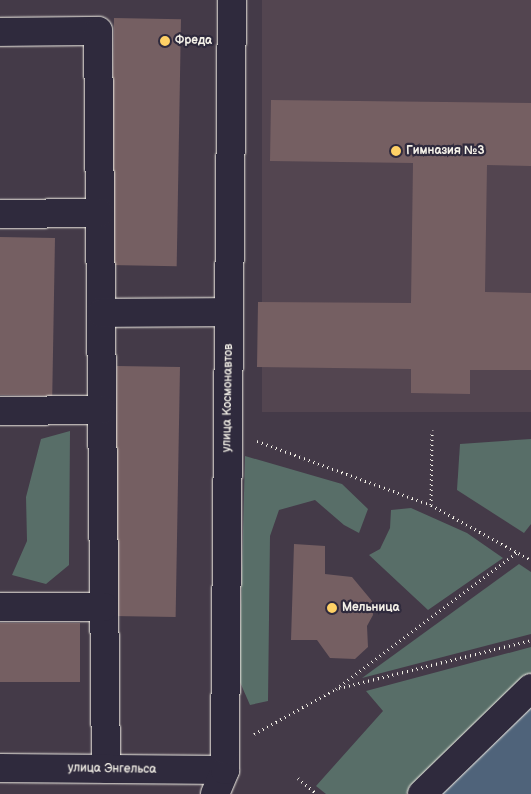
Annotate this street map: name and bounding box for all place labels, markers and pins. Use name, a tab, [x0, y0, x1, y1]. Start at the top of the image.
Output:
place label: Фреда	[175, 34, 212, 48]
marker: Фреда	[159, 35, 171, 47]
place label: Гимназия №3	[406, 144, 484, 158]
marker: Гимназия №3	[390, 145, 402, 157]
place label: Мельница	[342, 601, 400, 615]
marker: Мельница	[326, 602, 338, 614]

